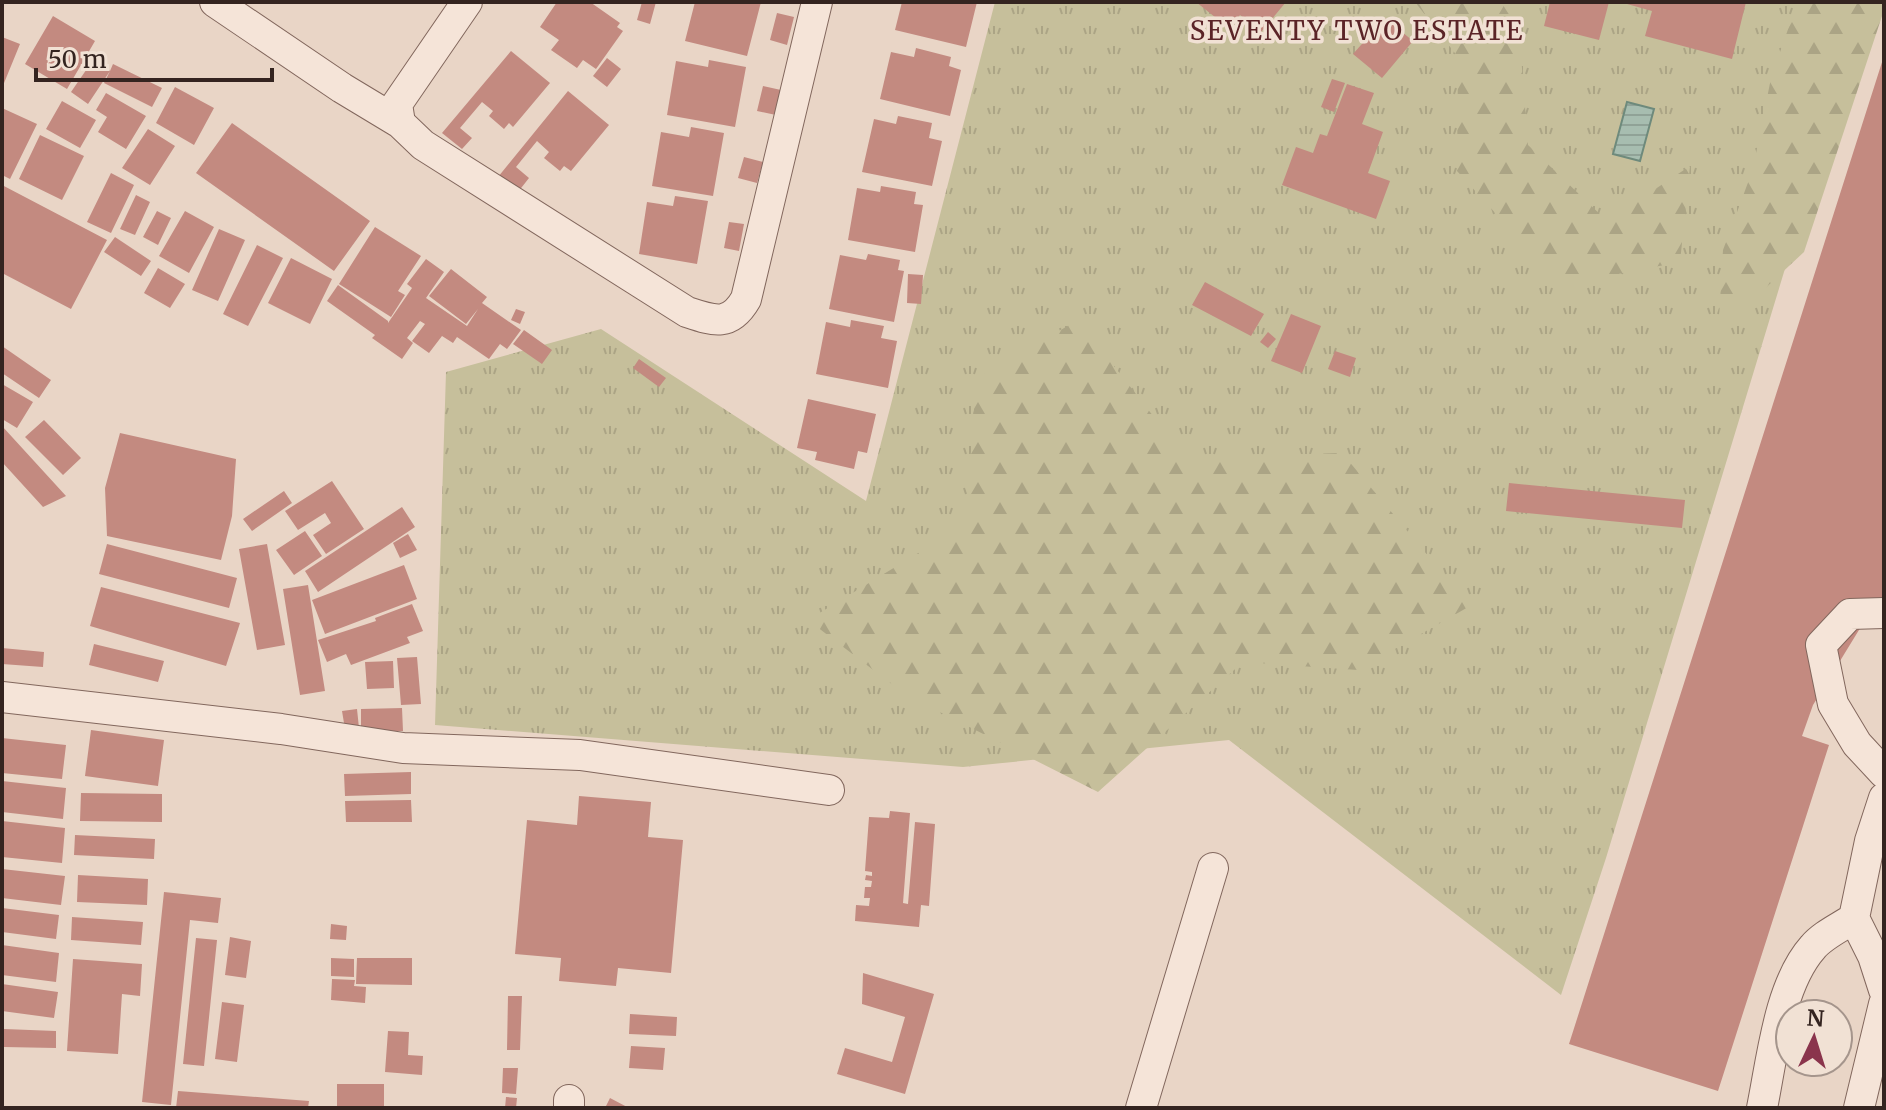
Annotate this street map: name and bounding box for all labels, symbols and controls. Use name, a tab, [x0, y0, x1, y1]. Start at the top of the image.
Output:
district label: SEVENTY TWO ESTATE	[1190, 14, 1524, 47]
scale bar	[36, 32, 272, 82]
text: 50 m	[48, 44, 107, 75]
north arrow	[1774, 998, 1854, 1078]
text: N	[1806, 1003, 1826, 1033]

